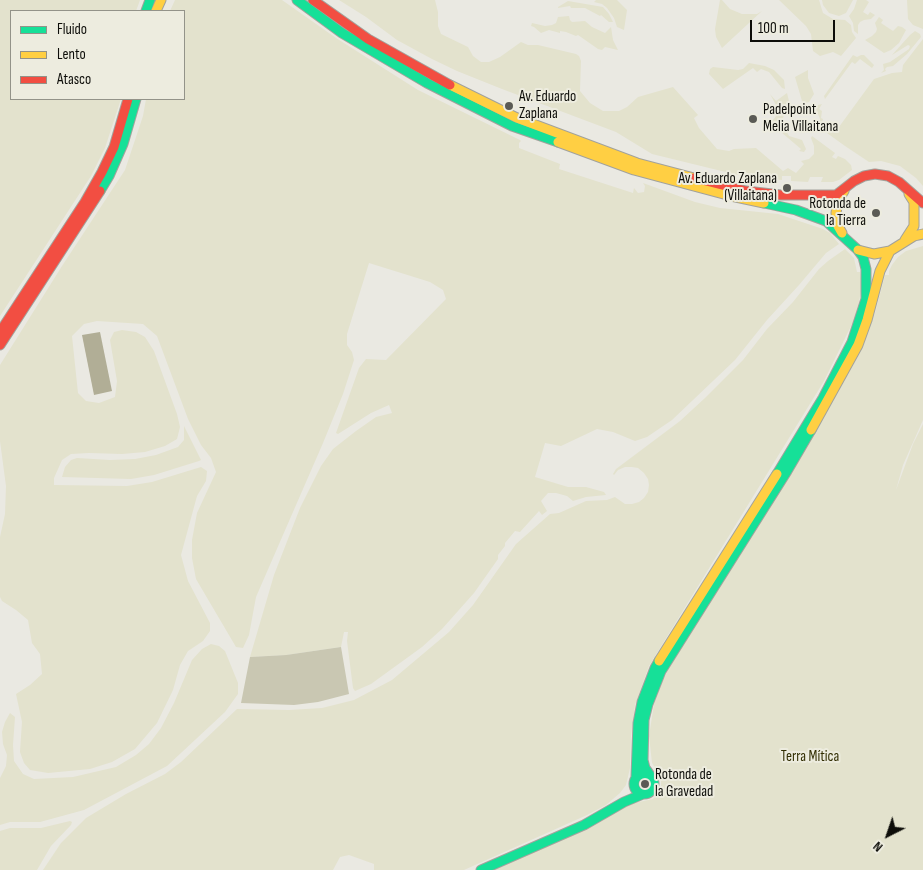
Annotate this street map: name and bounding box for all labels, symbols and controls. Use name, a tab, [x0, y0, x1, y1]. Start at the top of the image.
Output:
legend	[10, 10, 185, 100]
scale bar	[753, 10, 838, 42]
text: 100 m	[758, 19, 789, 38]
text: Fluido	[57, 20, 87, 39]
text: Lento	[57, 45, 86, 64]
text: Atasco	[57, 70, 91, 89]
place label: Av. Eduardo Zaplana	[519, 88, 576, 123]
marker: Av. Eduardo Zaplana	[503, 100, 515, 112]
place label: Padelpoint Melia Villaitana	[763, 101, 838, 136]
marker: Padelpoint Melia Villaitana	[747, 113, 759, 125]
place label: Av. Eduardo Zaplana (Villaitana)	[679, 170, 777, 205]
marker: Av. Eduardo Zaplana (Villaitana)	[781, 182, 793, 194]
place label: Rotonda de la Tierra	[809, 195, 866, 230]
marker: Rotonda de la Tierra	[870, 207, 882, 219]
park label: Terra Mítica	[781, 748, 839, 766]
place label: Rotonda de la Gravedad	[655, 766, 713, 801]
marker: Rotonda de la Gravedad	[639, 778, 651, 790]
north arrow	[863, 810, 913, 860]
text: N	[869, 838, 886, 856]

